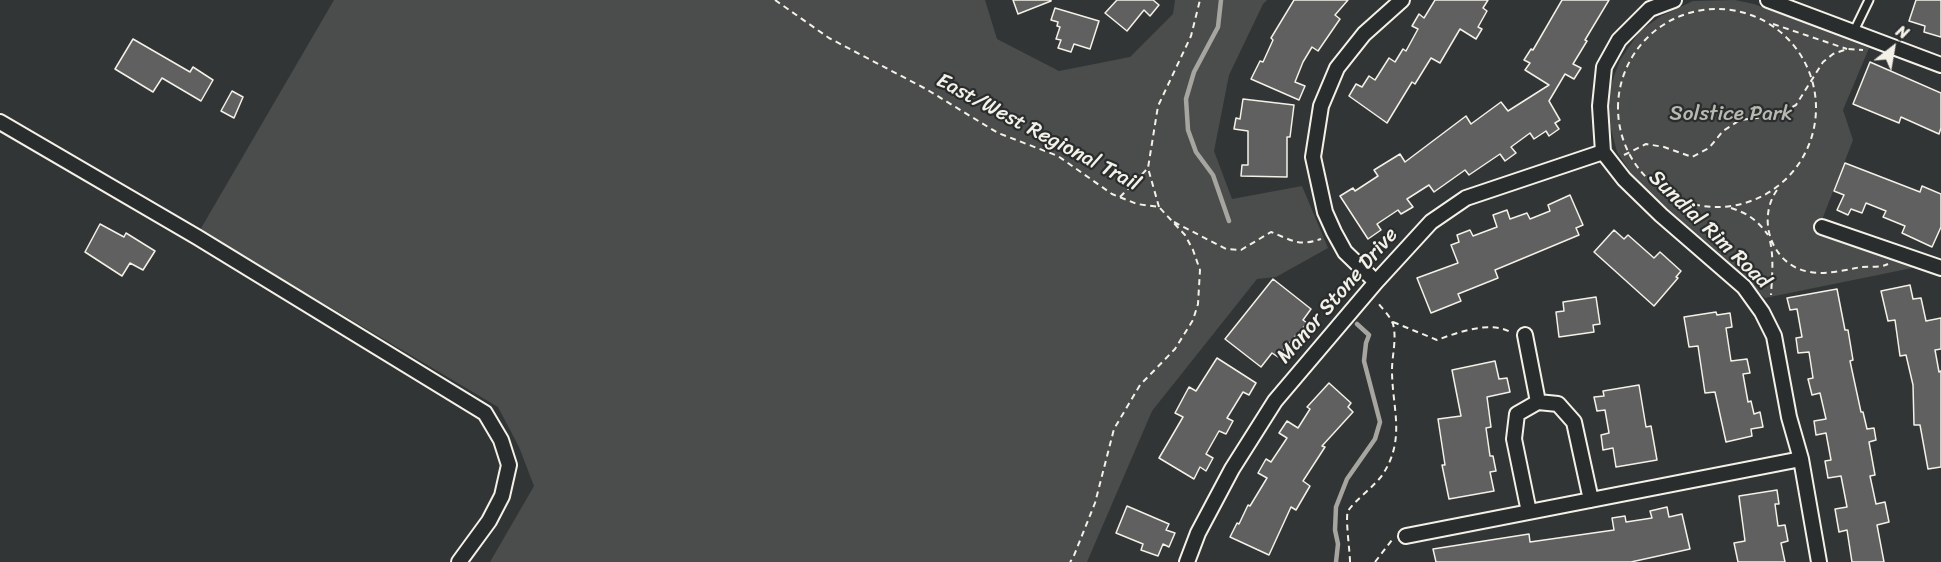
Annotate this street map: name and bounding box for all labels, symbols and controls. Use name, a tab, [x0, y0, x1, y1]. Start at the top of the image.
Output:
text: N	[1890, 17, 1915, 47]
north arrow	[1863, 18, 1923, 78]
street label: East/West Regional Trail	[932, 69, 1144, 197]
park label: Solstice Park	[1670, 102, 1792, 128]
street label: Sundial Rim Road	[1643, 165, 1775, 295]
street label: Manor Stone Drive	[1272, 223, 1404, 369]

